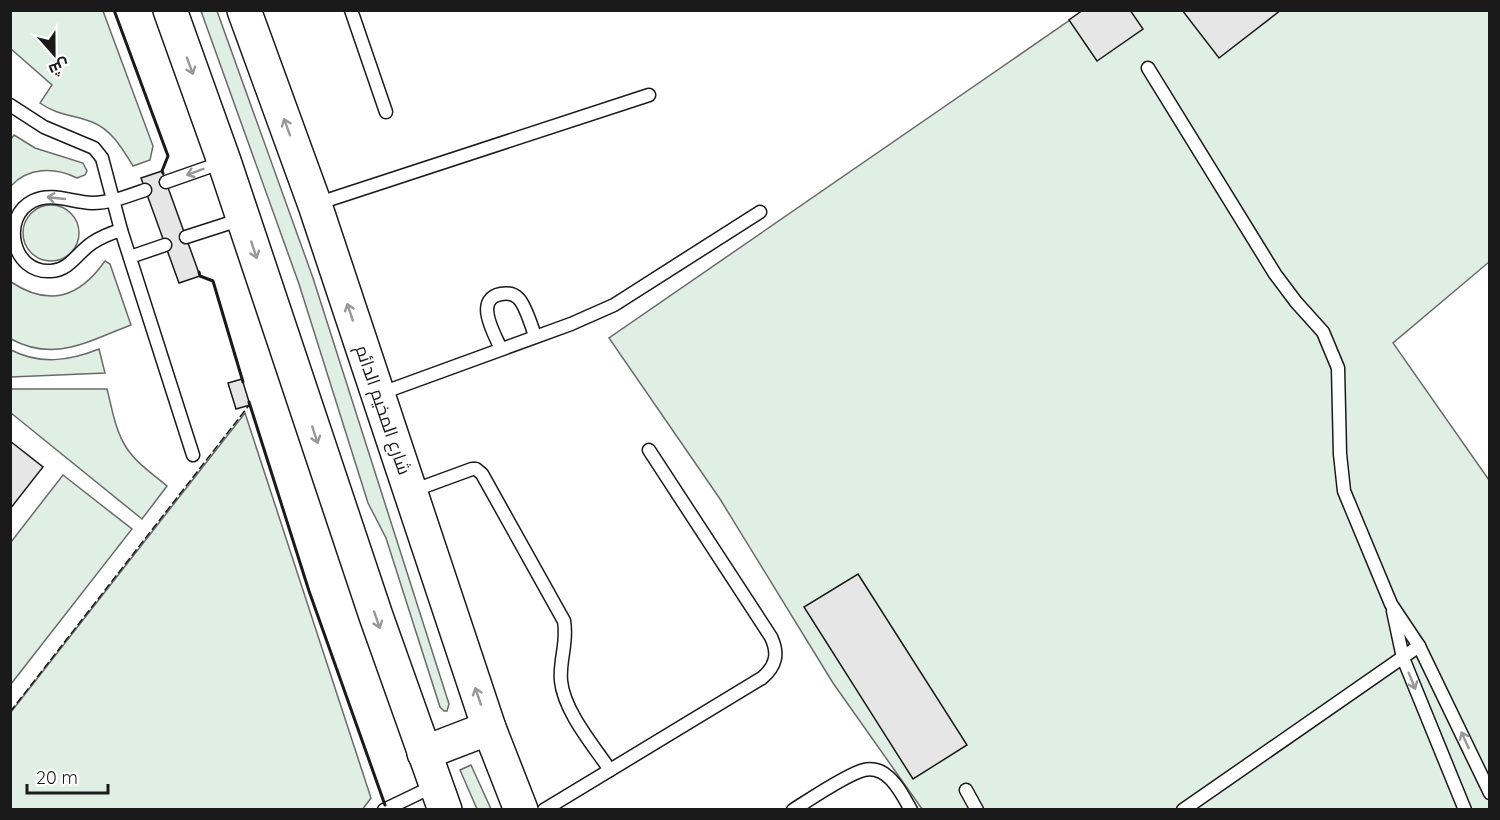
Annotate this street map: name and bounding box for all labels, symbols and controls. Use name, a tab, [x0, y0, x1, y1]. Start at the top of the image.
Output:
north arrow	[24, 24, 84, 84]
text: ش	[46, 55, 73, 81]
one-way arrow	[185, 56, 196, 74]
one-way arrow	[280, 118, 291, 137]
one-way arrow	[186, 167, 205, 178]
one-way arrow	[46, 192, 66, 203]
one-way arrow	[249, 240, 260, 259]
one-way arrow	[344, 303, 355, 322]
street label: شارع المخيم الدائم	[350, 342, 416, 478]
one-way arrow	[311, 425, 322, 444]
one-way arrow	[373, 610, 384, 629]
one-way arrow	[1407, 671, 1418, 689]
one-way arrow	[472, 687, 483, 706]
one-way arrow	[1459, 731, 1470, 749]
scale bar	[27, 757, 108, 795]
text: 20 m	[36, 766, 78, 789]

